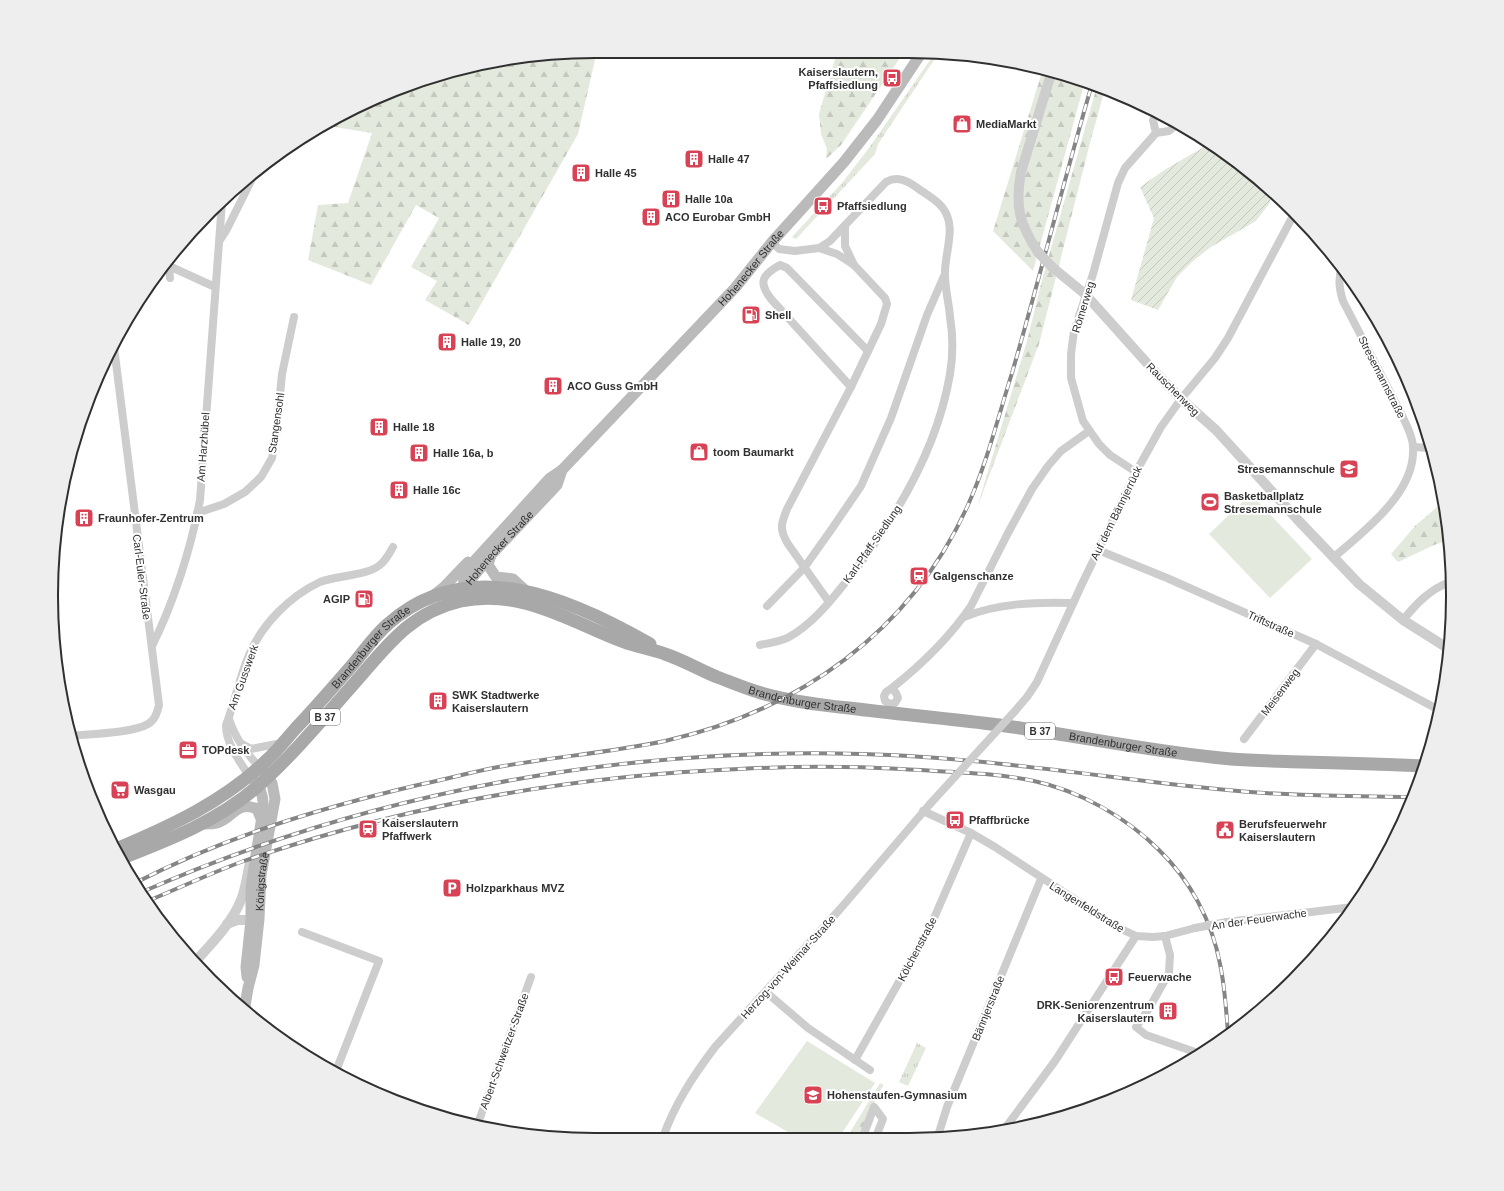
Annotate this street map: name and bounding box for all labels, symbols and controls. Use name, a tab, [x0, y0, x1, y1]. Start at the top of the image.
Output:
place label: Kaiserslautern, Pfaffsiedlung	[799, 66, 878, 91]
bus stop icon: Kaiserslautern, Pfaffsiedlung	[881, 67, 903, 89]
shop icon: MediaMarkt	[951, 113, 973, 135]
place label: MediaMarkt	[976, 118, 1037, 130]
building icon: Halle 47	[683, 148, 705, 170]
place label: Halle 47	[708, 153, 750, 165]
building icon: Halle 45	[570, 162, 592, 184]
place label: Halle 45	[595, 167, 637, 179]
building icon: Halle 10a	[660, 188, 682, 210]
place label: Halle 10a	[685, 193, 734, 205]
bus stop icon: Pfaffsiedlung	[812, 195, 834, 217]
place label: Pfaffsiedlung	[837, 200, 907, 212]
building icon: ACO Eurobar GmbH	[640, 206, 662, 228]
place label: ACO Eurobar GmbH	[665, 211, 771, 223]
street label: Hohenecker Straße	[715, 227, 786, 308]
street label: Römerweg	[1069, 280, 1097, 334]
fuel station icon: Shell	[740, 304, 762, 326]
place label: Shell	[765, 309, 791, 321]
building icon: Halle 19, 20	[436, 331, 458, 353]
street label: Stresemannstraße	[1356, 334, 1408, 420]
place label: Halle 19, 20	[461, 336, 521, 348]
street label: Rauschenweg	[1144, 360, 1202, 418]
building icon: ACO Guss GmbH	[542, 375, 564, 397]
place label: ACO Guss GmbH	[567, 380, 658, 392]
street label: Stangensohl	[266, 392, 286, 454]
street label: Am Harzhübel	[195, 412, 211, 482]
building icon: Halle 18	[368, 416, 390, 438]
place label: Halle 18	[393, 421, 435, 433]
shop icon: toom Baumarkt	[688, 441, 710, 463]
building icon: Halle 16a, b	[408, 442, 430, 464]
place label: toom Baumarkt	[713, 446, 794, 458]
place label: Halle 16a, b	[433, 447, 494, 459]
school or university icon: Stresemannschule	[1338, 458, 1360, 480]
place label: Stresemannschule	[1237, 463, 1335, 475]
street label: Auf dem Bännjerrück	[1088, 464, 1144, 562]
building icon: Halle 16c	[388, 479, 410, 501]
place label: Halle 16c	[413, 484, 461, 496]
place label: Basketballplatz Stresemannschule	[1224, 490, 1322, 515]
sports icon: Basketballplatz Stresemannschule	[1199, 491, 1221, 513]
street label: Karl-Pfaff-Siedlung	[841, 503, 903, 585]
building icon: Fraunhofer-Zentrum	[73, 507, 95, 529]
street label: Hohenecker Straße	[463, 508, 536, 587]
place label: Fraunhofer-Zentrum	[98, 512, 204, 524]
street label: Carl-Euler-Straße	[131, 533, 153, 621]
station icon: Galgenschanze	[908, 565, 930, 587]
place label: Galgenschanze	[933, 570, 1014, 582]
fuel station icon: AGIP	[353, 588, 375, 610]
place label: AGIP	[323, 593, 350, 605]
street label: Brandenburger Straße	[329, 603, 412, 691]
street label: Triftstraße	[1246, 608, 1296, 640]
street label: Am Gusswerk	[226, 642, 261, 711]
street label: Meisenweg	[1258, 666, 1302, 718]
street label: Brandenburger Straße	[747, 683, 857, 715]
place label: SWK Stadtwerke Kaiserslautern	[452, 689, 539, 714]
building icon: SWK Stadtwerke Kaiserslautern	[427, 690, 449, 712]
road number: B 37	[310, 709, 340, 725]
road number: B 37	[1025, 723, 1055, 739]
street label: Brandenburger Straße	[1068, 730, 1178, 759]
office icon: TOPdesk	[177, 739, 199, 761]
place label: TOPdesk	[202, 744, 250, 756]
supermarket icon: Wasgau	[109, 779, 131, 801]
place label: Wasgau	[134, 784, 176, 796]
bus stop icon: Pfaffbrücke	[944, 809, 966, 831]
place label: Pfaffbrücke	[969, 814, 1030, 826]
place label: Kaiserslautern Pfaffwerk	[382, 817, 459, 842]
station icon: Kaiserslautern Pfaffwerk	[357, 818, 379, 840]
place label: Berufsfeuerwehr Kaiserslautern	[1239, 818, 1327, 843]
public building icon: Berufsfeuerwehr Kaiserslautern	[1214, 819, 1236, 841]
street label: Königstraße	[253, 851, 271, 911]
parking icon: Holzparkhaus MVZ	[441, 877, 463, 899]
street label: Langenfeldstraße	[1048, 879, 1126, 935]
place label: Holzparkhaus MVZ	[466, 882, 565, 894]
street label: An der Feuerwache	[1211, 906, 1307, 932]
street label: Herzog-von-Weimar-Straße	[738, 913, 838, 1021]
street label: Kölchenstraße	[895, 915, 939, 983]
bus stop icon: Feuerwache	[1103, 966, 1125, 988]
place label: Feuerwache	[1128, 971, 1192, 983]
street label: Bännjerstraße	[969, 974, 1007, 1042]
street label: Albert-Schweitzer-Straße	[477, 991, 531, 1111]
place label: DRK-Seniorenzentrum Kaiserslautern	[1037, 999, 1154, 1024]
building icon: DRK-Seniorenzentrum Kaiserslautern	[1157, 1000, 1179, 1022]
school or university icon: Hohenstaufen-Gymnasium	[802, 1084, 824, 1106]
place label: Hohenstaufen-Gymnasium	[827, 1089, 967, 1101]

